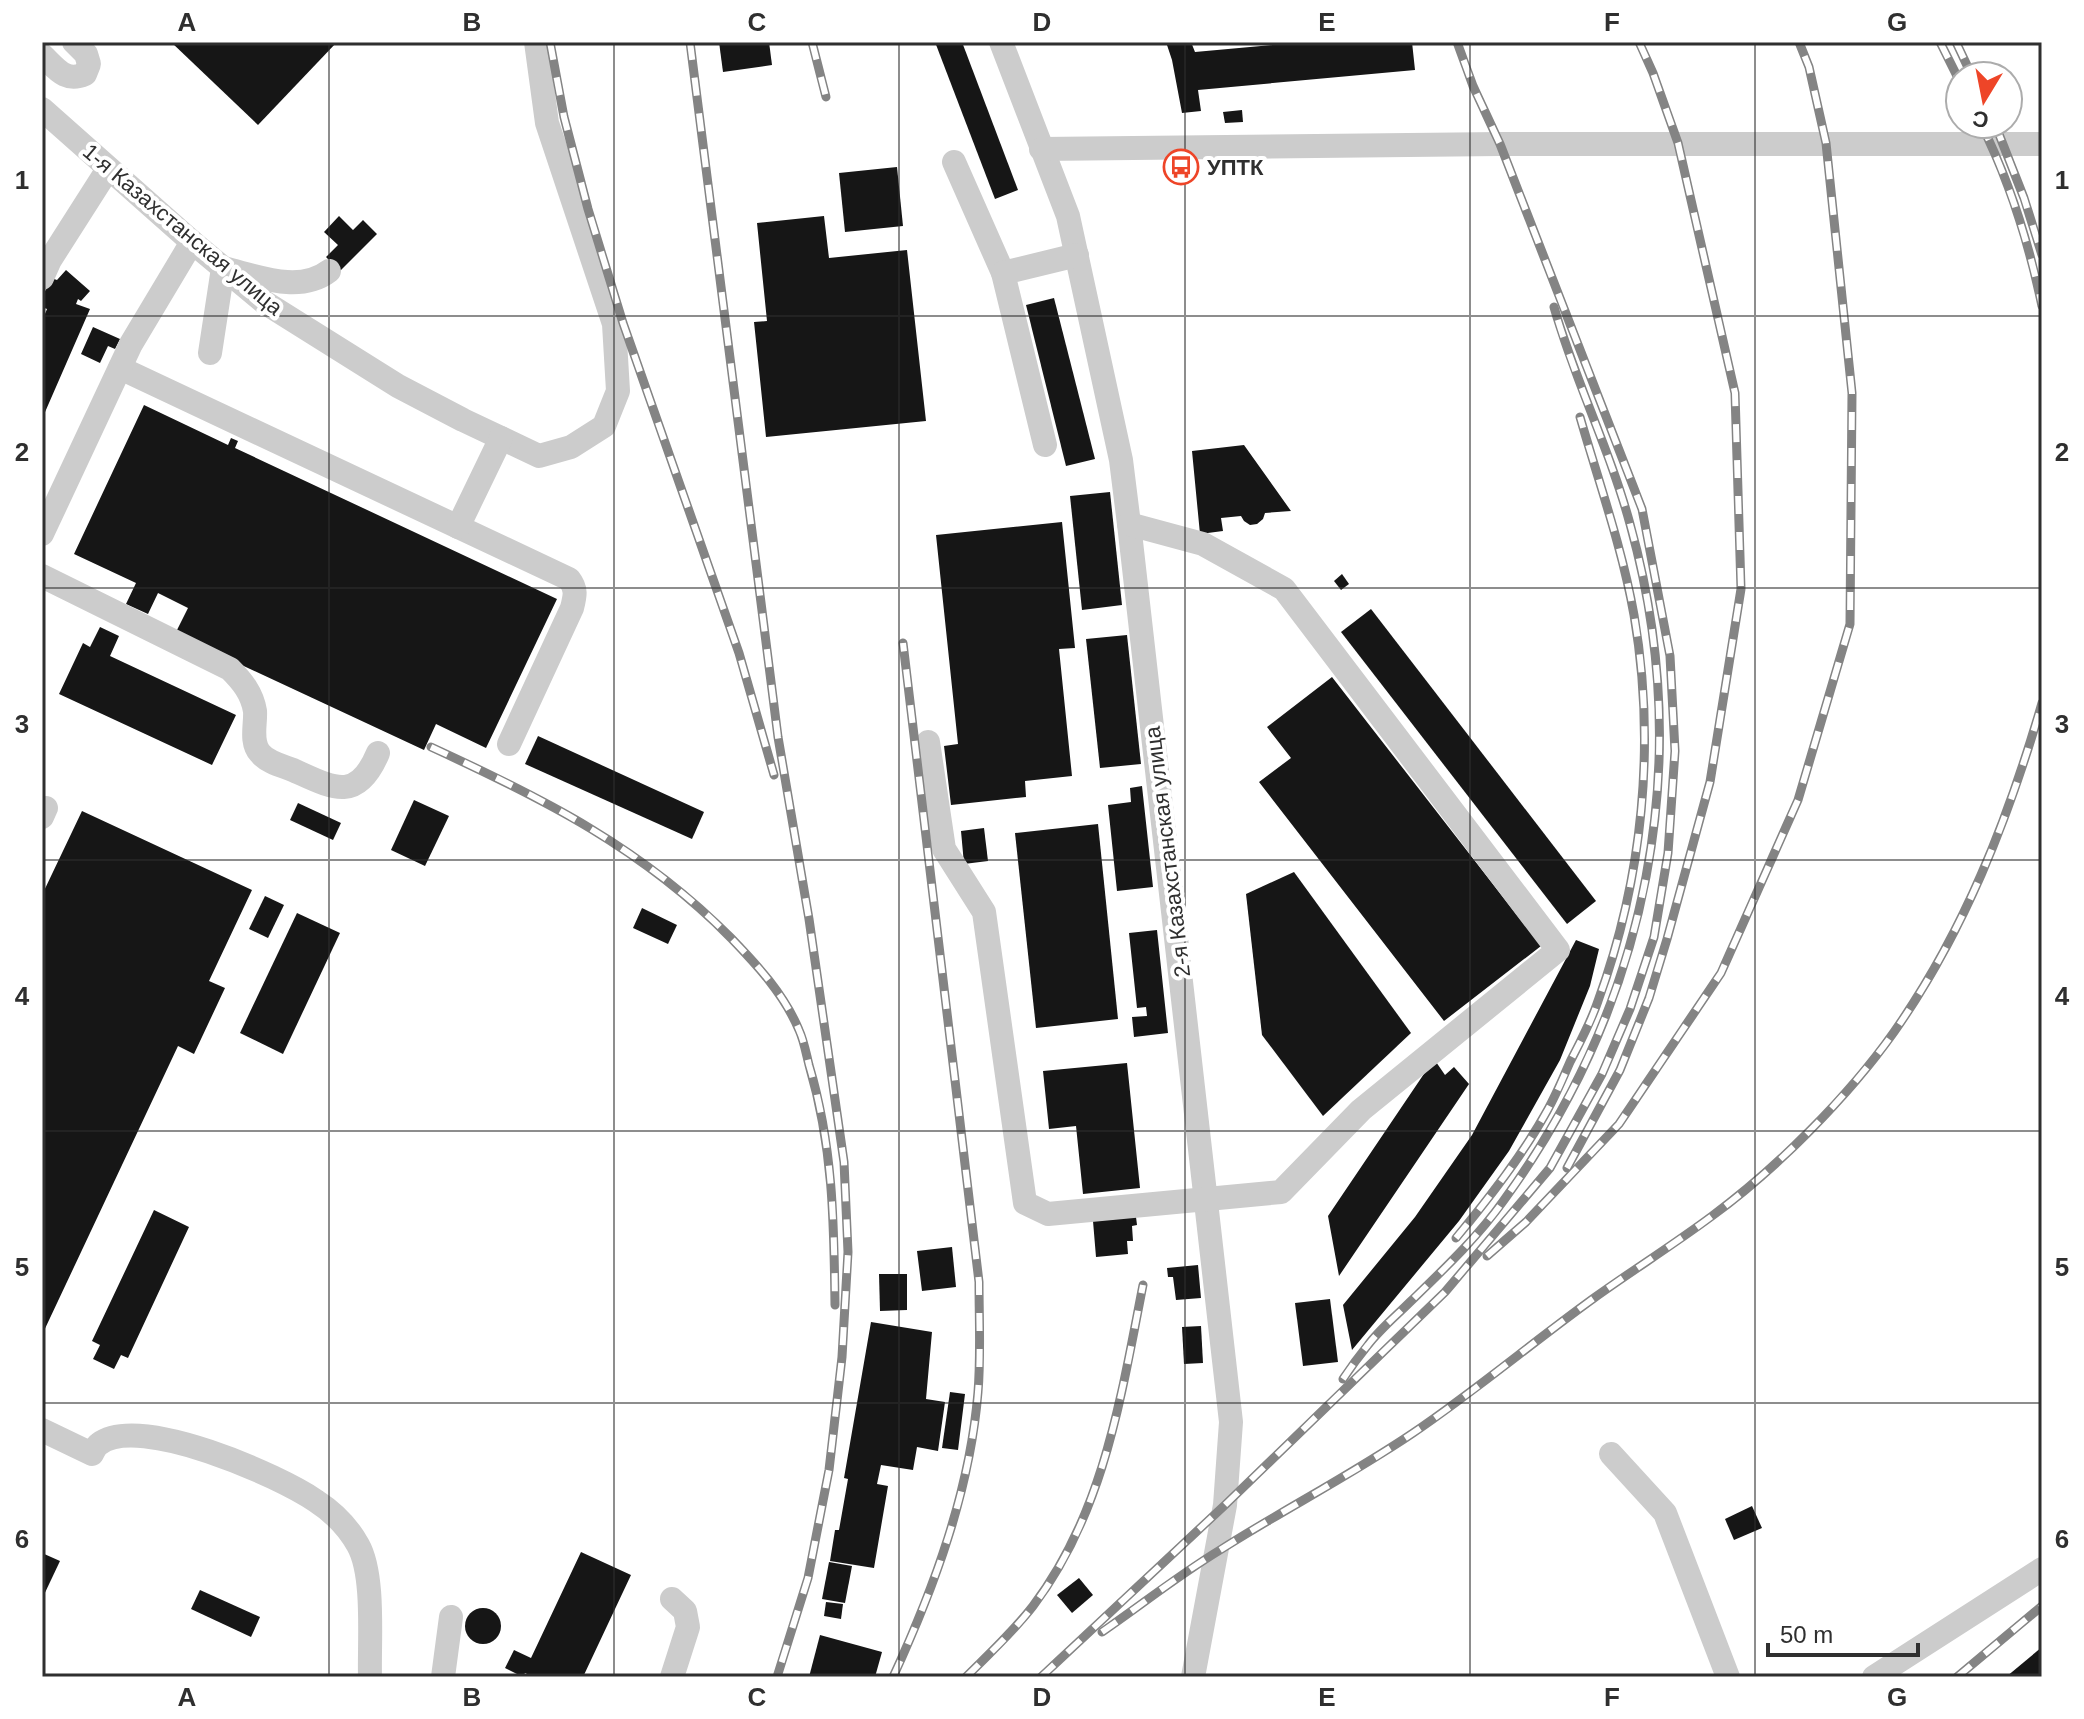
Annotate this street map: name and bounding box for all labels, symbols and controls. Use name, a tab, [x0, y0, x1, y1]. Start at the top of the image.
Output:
text: A	[178, 7, 197, 37]
text: B	[463, 7, 481, 37]
text: C	[748, 7, 767, 37]
text: D	[1033, 7, 1051, 37]
text: E	[1318, 7, 1336, 37]
text: F	[1604, 7, 1620, 37]
text: G	[1887, 7, 1907, 37]
north arrow	[1944, 60, 2024, 140]
text: С	[1971, 105, 1991, 133]
street label: 1-я Казахстанская улица	[78, 139, 288, 321]
bus stop icon: УПТК	[1162, 148, 1200, 186]
place label: УПТК	[1207, 155, 1264, 180]
text: 1	[15, 165, 29, 195]
text: 1	[2055, 165, 2069, 195]
text: 2	[15, 437, 29, 467]
text: 2	[2055, 437, 2069, 467]
text: 3	[15, 709, 29, 739]
text: 3	[2055, 709, 2069, 739]
street label: 2-я Казахстанская улица	[1140, 724, 1195, 979]
text: 4	[15, 981, 30, 1011]
text: 4	[2055, 981, 2070, 1011]
text: 5	[15, 1252, 29, 1282]
text: 5	[2055, 1252, 2069, 1282]
text: 6	[15, 1524, 29, 1554]
text: 6	[2055, 1524, 2069, 1554]
scale bar	[1768, 1607, 1918, 1657]
text: 50 m	[1780, 1621, 1833, 1648]
text: A	[178, 1682, 197, 1712]
text: B	[463, 1682, 481, 1712]
text: C	[748, 1682, 767, 1712]
text: D	[1033, 1682, 1051, 1712]
text: E	[1318, 1682, 1336, 1712]
text: F	[1604, 1682, 1620, 1712]
text: G	[1887, 1682, 1907, 1712]

